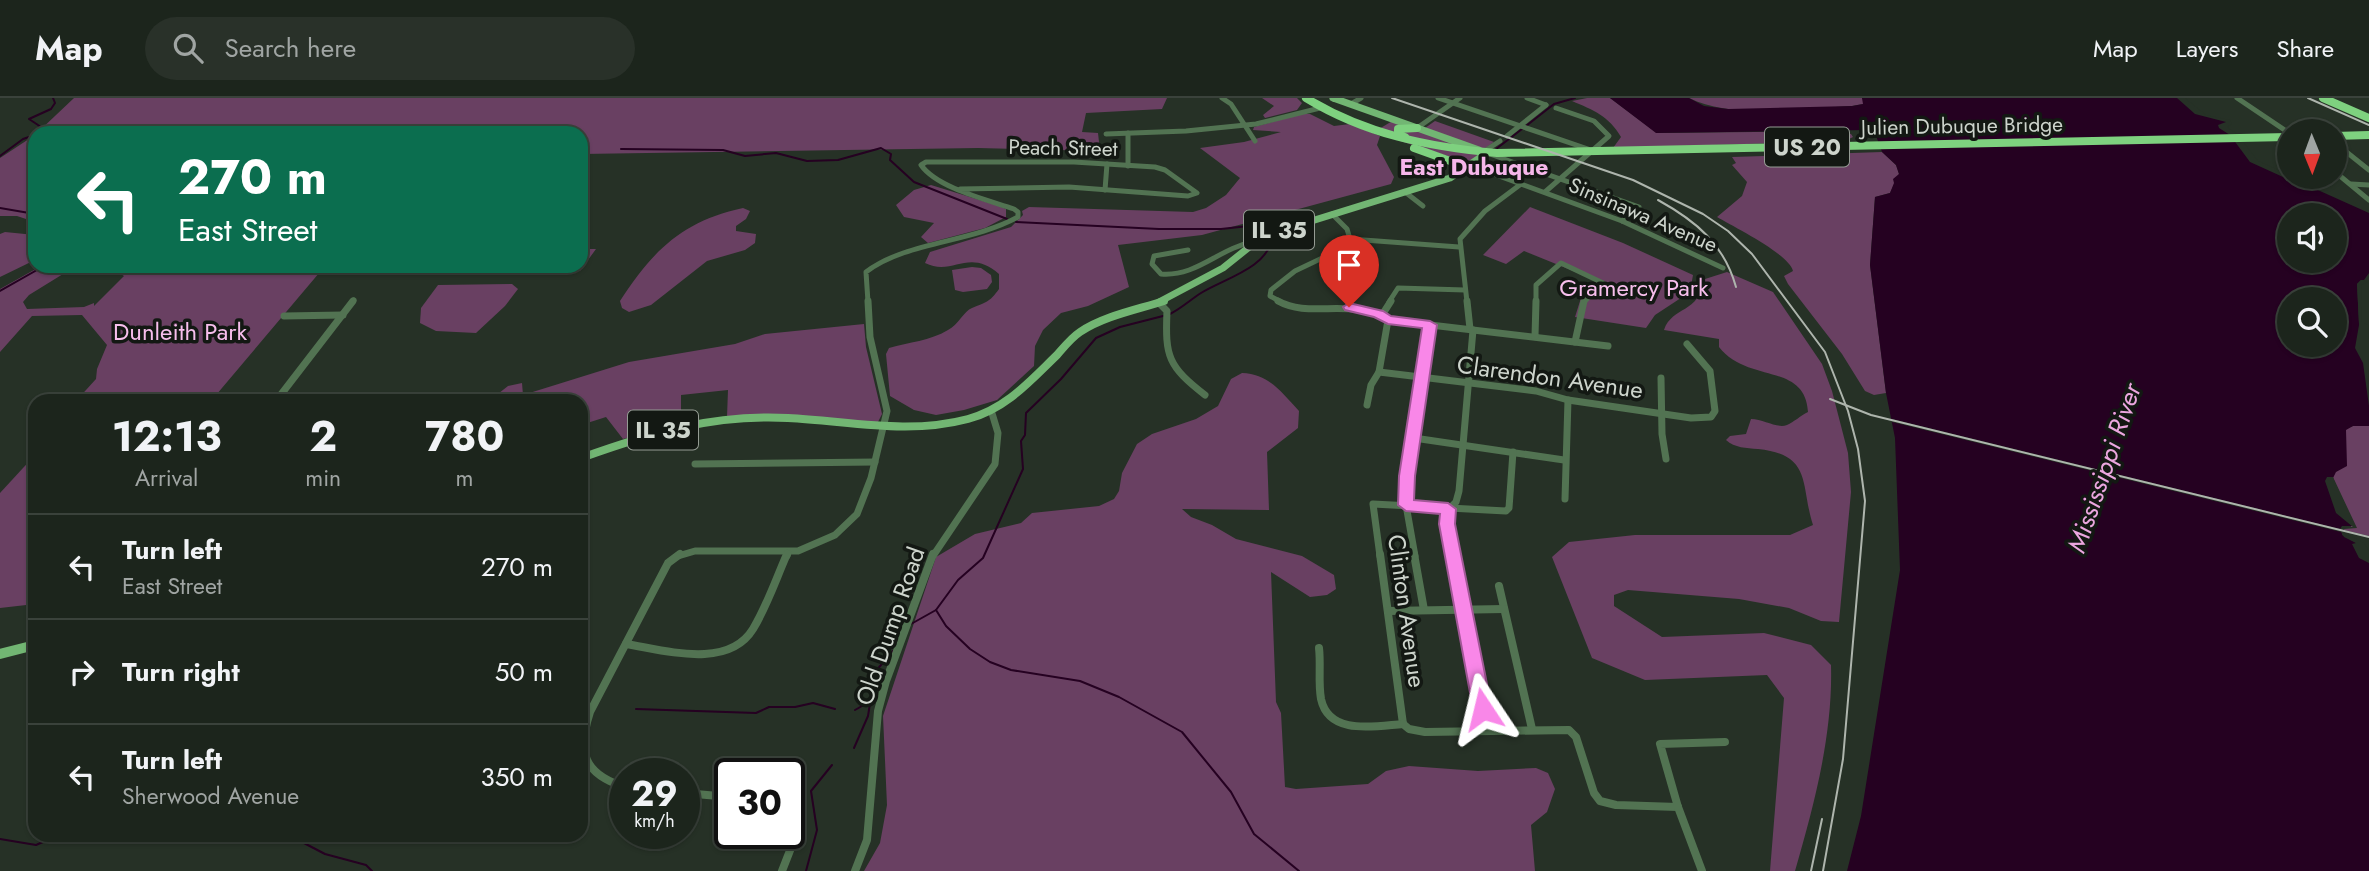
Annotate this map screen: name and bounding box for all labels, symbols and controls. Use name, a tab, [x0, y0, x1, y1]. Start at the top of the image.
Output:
search box	[145, 17, 635, 80]
text: Map	[35, 25, 103, 72]
icon: search	[169, 29, 207, 67]
text: Search here	[225, 29, 356, 67]
text: Map	[2093, 31, 2138, 66]
text: Layers	[2176, 31, 2238, 66]
text: Share	[2276, 31, 2334, 66]
street label: Julien Dubuque Bridge	[1858, 109, 2063, 143]
north arrow	[2277, 119, 2347, 189]
map controls	[2277, 119, 2347, 357]
road number: US 20	[1765, 128, 1849, 166]
street label: Peach Street	[1008, 132, 1118, 164]
text: 270 m	[178, 142, 327, 212]
district label: East Dubuque	[1399, 150, 1549, 184]
icon: left	[63, 154, 154, 245]
street label: Sinsinawa Avenue	[1564, 170, 1722, 260]
button: sound	[2277, 203, 2347, 273]
text: East Street	[178, 207, 318, 253]
road number: IL 35	[1244, 211, 1314, 250]
pin	[1319, 235, 1379, 307]
icon: arrive	[1330, 246, 1368, 284]
park label: Gramercy Park	[1559, 270, 1709, 305]
button: search	[2277, 287, 2347, 357]
park label: Dunleith Park	[113, 314, 247, 349]
street label: Clarendon Avenue	[1455, 347, 1645, 407]
water label: Mississippi River	[2057, 377, 2151, 558]
text: 12:13	[112, 406, 222, 467]
text: 2	[309, 406, 337, 467]
text: 780	[425, 406, 504, 467]
road number: IL 35	[628, 410, 698, 450]
text: Arrival	[135, 461, 198, 495]
text: min	[305, 461, 341, 495]
text: m	[456, 461, 474, 495]
text: Turn left	[122, 531, 222, 569]
street label: Clinton Avenue	[1379, 532, 1435, 690]
street label: Old Dump Road	[846, 542, 934, 710]
icon: left	[63, 548, 101, 586]
text: 270 m	[481, 548, 553, 586]
text: East Street	[122, 569, 222, 603]
icon: right	[63, 653, 101, 691]
text: Turn right	[122, 653, 240, 691]
text: 50 m	[495, 653, 553, 691]
position arrow	[1446, 672, 1520, 746]
text: Turn left	[122, 741, 222, 779]
icon: left	[63, 758, 101, 796]
text: 350 m	[480, 758, 553, 796]
speed limit sign: 30	[714, 758, 805, 849]
text: 29	[631, 769, 678, 819]
text: Sherwood Avenue	[122, 779, 299, 813]
text: km/h	[634, 808, 675, 834]

